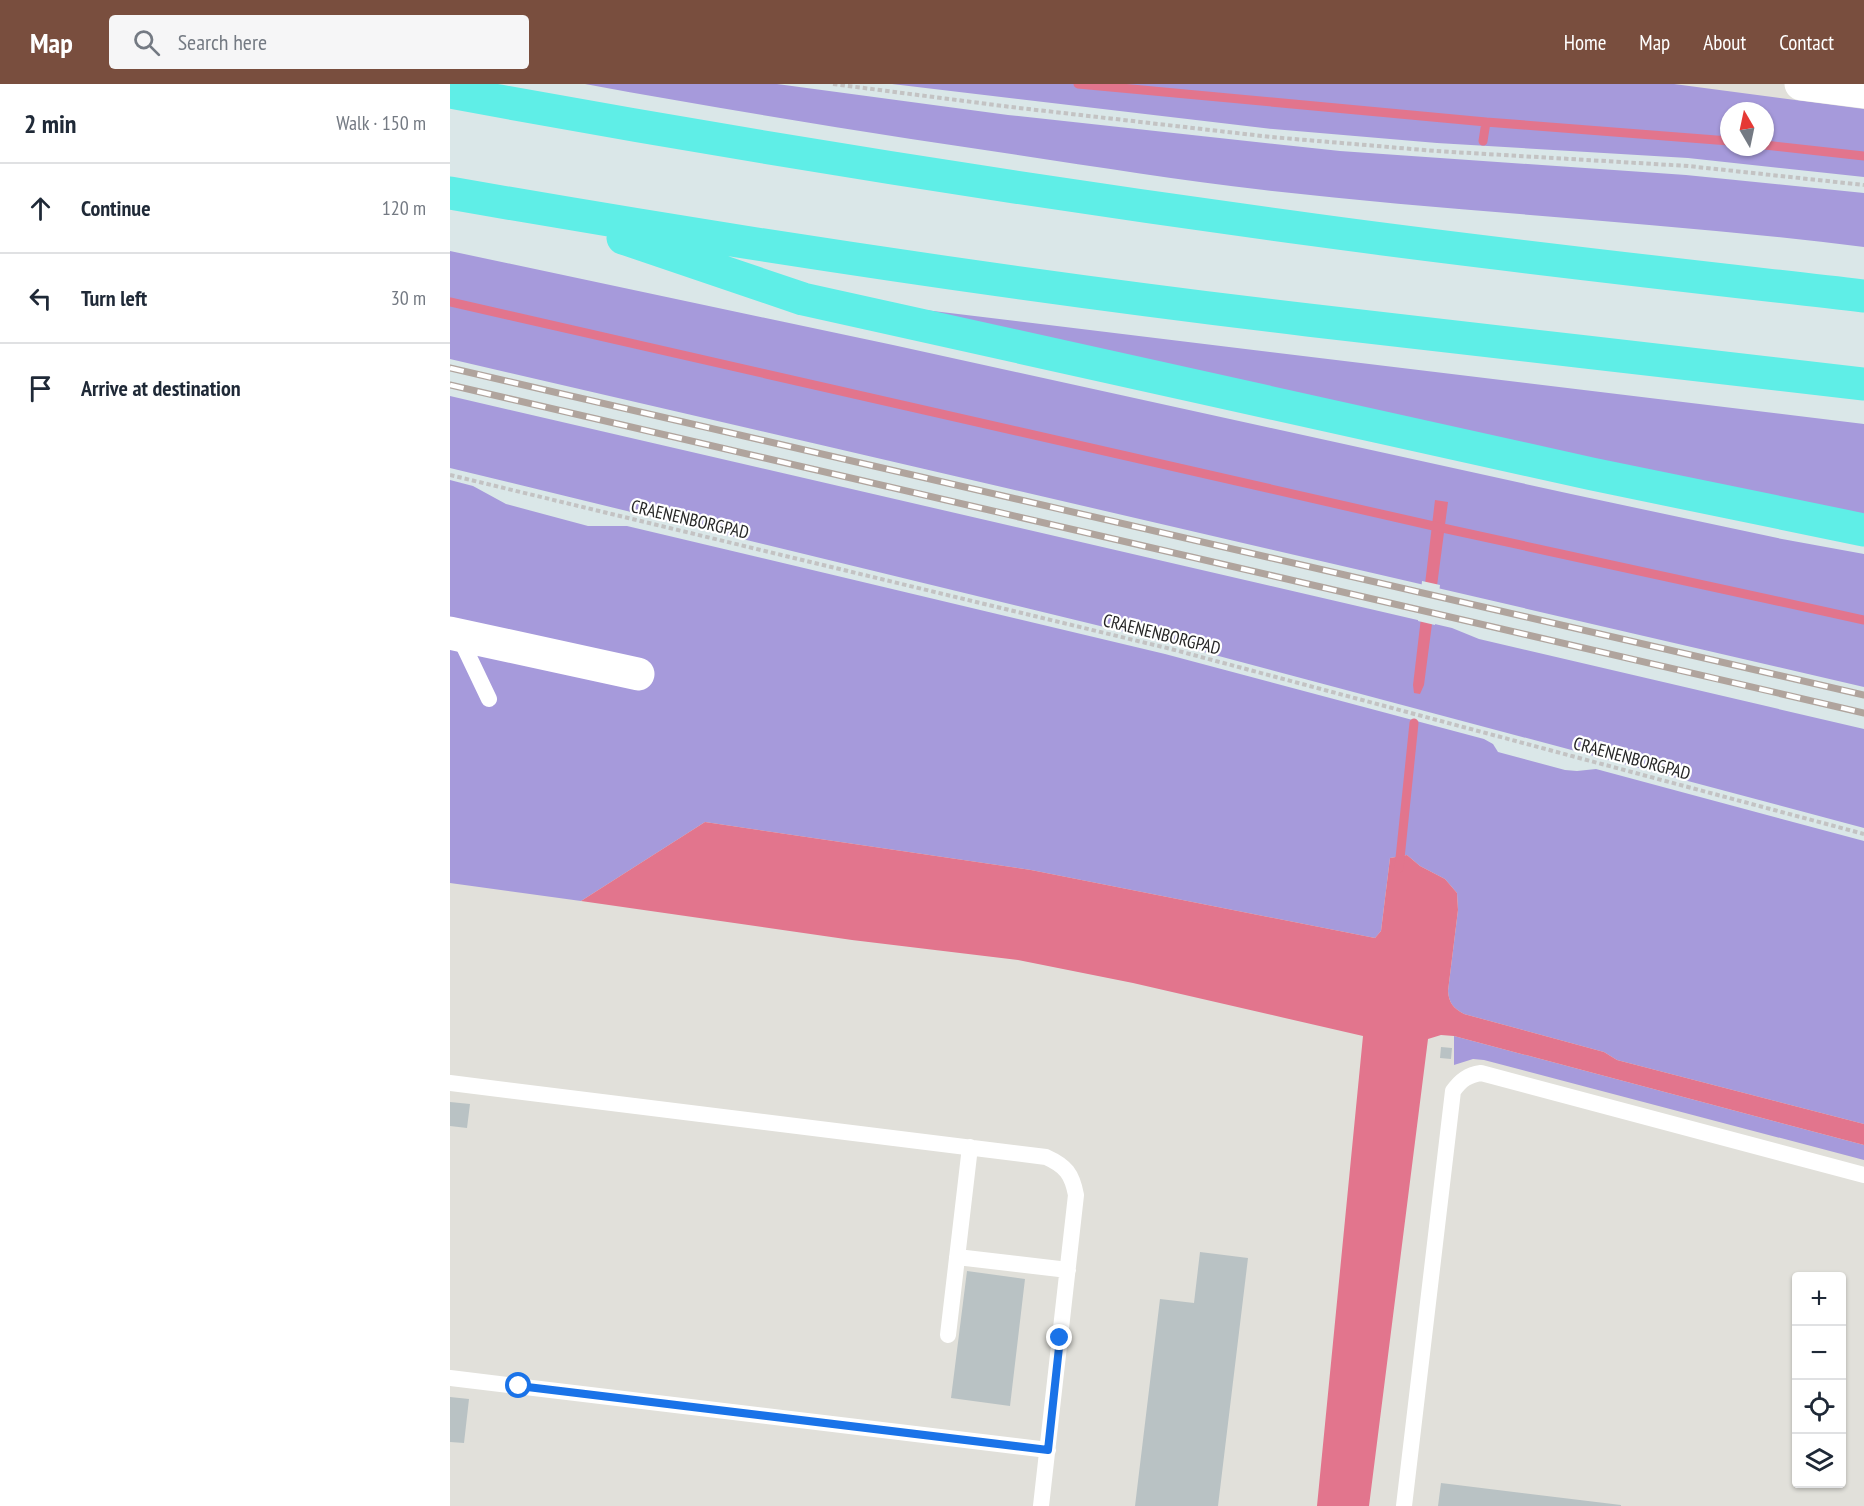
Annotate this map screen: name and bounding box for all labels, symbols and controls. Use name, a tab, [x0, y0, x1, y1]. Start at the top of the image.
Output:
search box	[109, 15, 529, 69]
text: Map	[30, 24, 73, 61]
icon: search	[130, 26, 163, 59]
text: Search here	[178, 28, 267, 56]
text: Home	[1564, 29, 1606, 56]
text: Map	[1639, 29, 1670, 56]
text: About	[1703, 29, 1746, 56]
text: Contact	[1779, 29, 1834, 56]
north arrow	[1720, 102, 1774, 156]
text: 2 min	[24, 107, 77, 140]
text: Walk · 150 m	[336, 110, 426, 136]
icon: ahead	[24, 192, 57, 225]
text: Continue	[81, 194, 151, 222]
text: 120 m	[382, 195, 426, 221]
icon: left	[24, 282, 57, 315]
text: Turn left	[81, 284, 147, 312]
text: 30 m	[391, 285, 426, 311]
icon: arrive	[24, 372, 57, 405]
text: Arrive at destination	[81, 374, 241, 402]
street label: CRAENENBORGPAD	[629, 494, 751, 544]
street label: CRAENENBORGPAD	[1101, 608, 1223, 660]
street label: CRAENENBORGPAD	[1571, 731, 1693, 785]
map controls	[1792, 1272, 1846, 1488]
button: +	[1792, 1272, 1846, 1326]
route end	[1046, 1324, 1072, 1350]
button: −	[1792, 1326, 1846, 1380]
route start	[505, 1372, 531, 1398]
button: locate	[1792, 1380, 1846, 1434]
button: layers	[1792, 1434, 1846, 1488]

